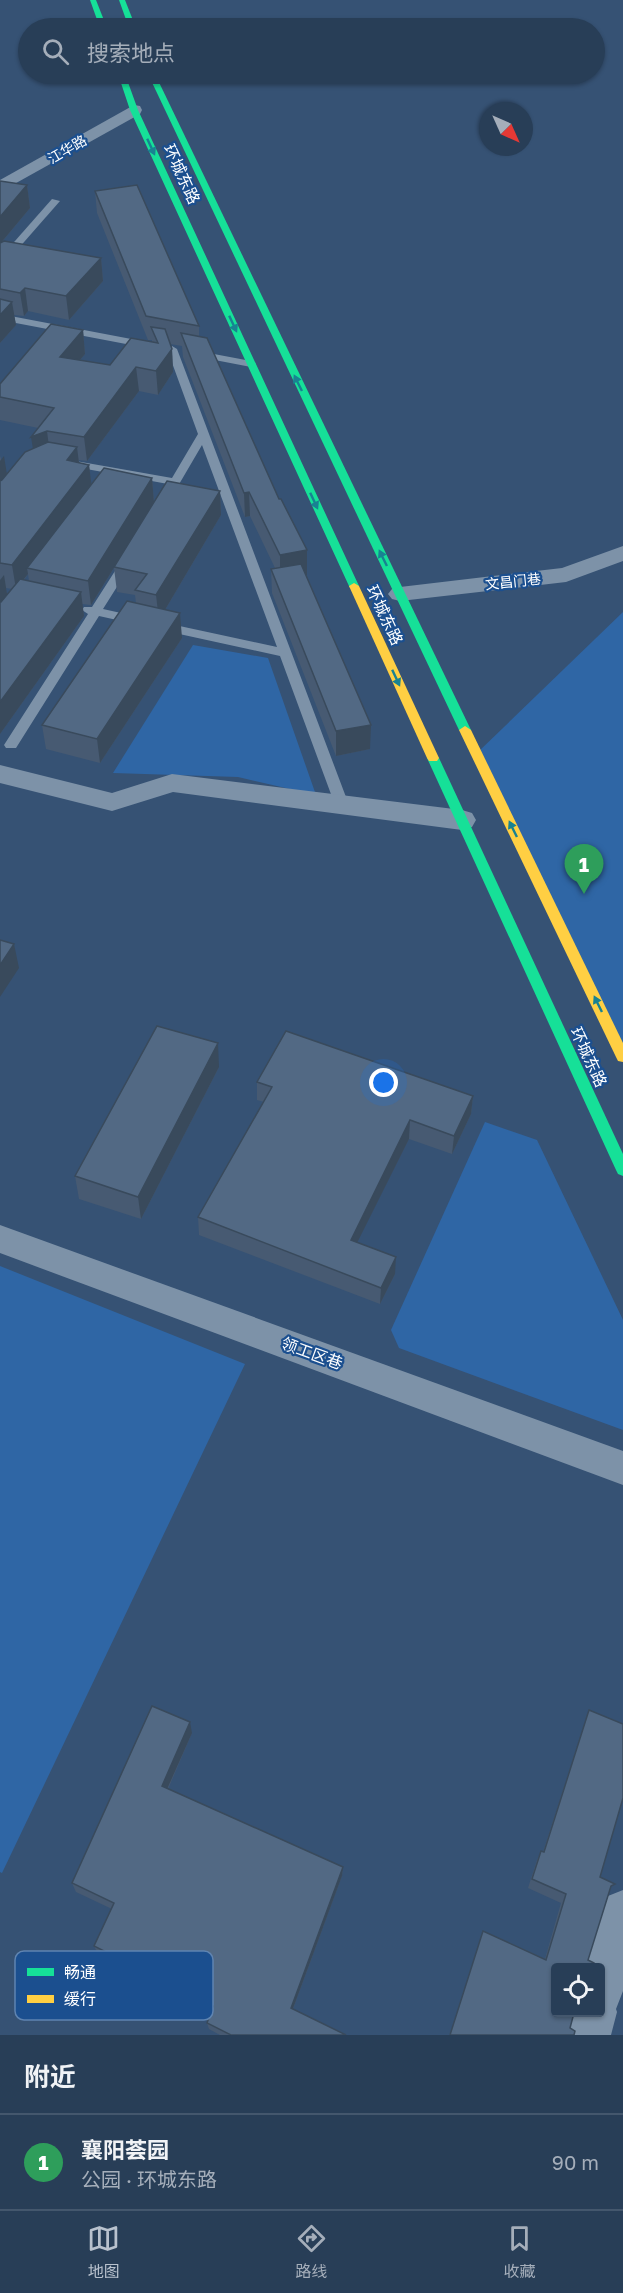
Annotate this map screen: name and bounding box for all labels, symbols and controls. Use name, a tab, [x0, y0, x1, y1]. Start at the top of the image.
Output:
search box	[18, 18, 605, 84]
icon: search	[39, 35, 72, 68]
text: 搜索地点	[87, 39, 175, 66]
north arrow	[479, 102, 533, 156]
street label: 江华路	[45, 131, 89, 167]
one-way arrow	[146, 138, 156, 156]
street label: 环城东路	[159, 141, 205, 207]
one-way arrow	[228, 315, 237, 332]
one-way arrow	[293, 374, 303, 391]
one-way arrow	[310, 492, 320, 510]
one-way arrow	[378, 550, 387, 567]
street label: 文昌门巷	[484, 570, 542, 592]
street label: 环城东路	[362, 582, 408, 648]
one-way arrow	[392, 670, 401, 687]
one-way arrow	[508, 820, 517, 837]
pin: 1	[564, 844, 604, 894]
one-way arrow	[593, 996, 602, 1013]
street label: 环城东路	[566, 1024, 612, 1090]
your location	[369, 1068, 398, 1097]
street label: 领工区巷	[279, 1333, 345, 1373]
legend	[15, 1951, 213, 2020]
text: 畅通	[64, 1962, 96, 1982]
map controls	[551, 1963, 605, 2017]
button: locate	[551, 1963, 605, 2017]
text: 缓行	[64, 1989, 96, 2009]
text: 附近	[24, 2061, 76, 2092]
text: 襄阳荟园	[81, 2136, 169, 2163]
text: 1	[38, 2150, 49, 2174]
text: 90 m	[552, 2150, 599, 2174]
text: 公园 · 环城东路	[81, 2167, 217, 2191]
tab: 地图	[87, 2222, 120, 2282]
tab: 路线	[295, 2222, 328, 2282]
tab: 收藏	[503, 2222, 536, 2282]

